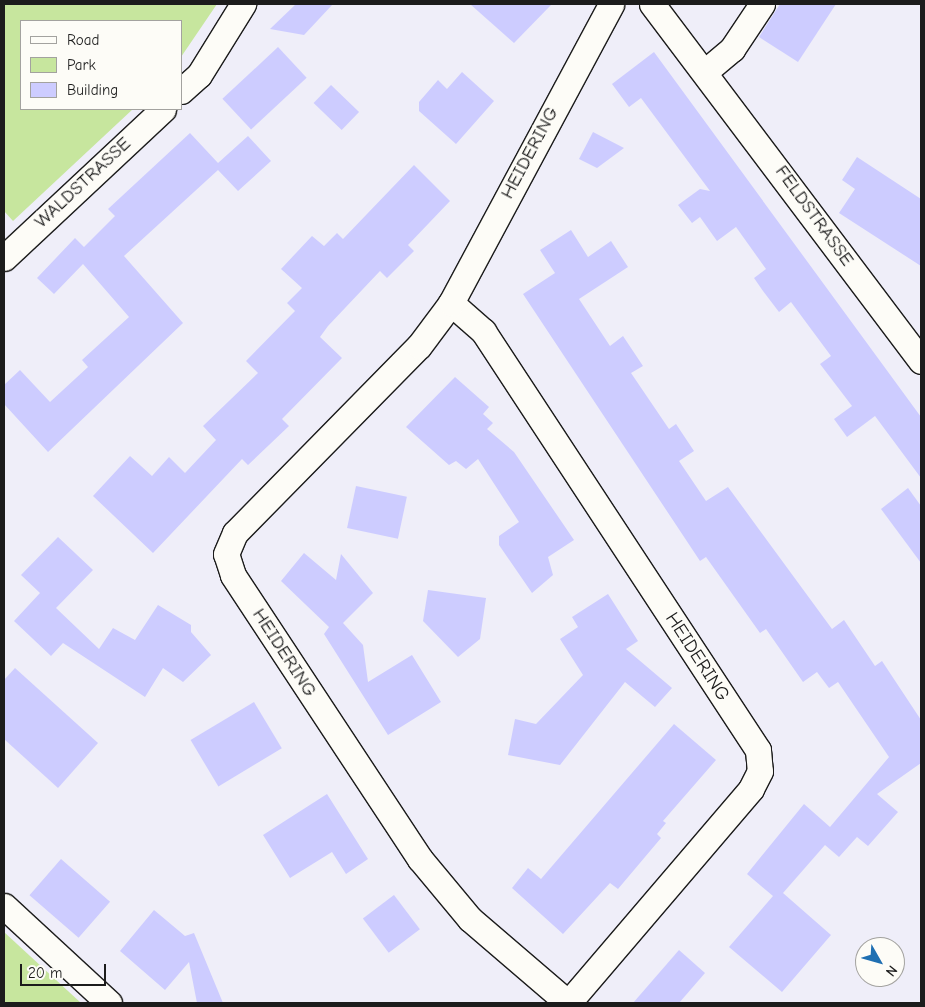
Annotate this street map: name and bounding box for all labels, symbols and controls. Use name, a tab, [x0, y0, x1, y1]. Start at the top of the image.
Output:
legend	[20, 20, 182, 110]
text: Road	[67, 31, 99, 49]
text: Park	[67, 56, 96, 74]
text: Building	[67, 81, 118, 99]
street label: HEIDERING	[496, 103, 564, 203]
street label: WALDSTRASSE	[30, 133, 136, 233]
street label: FELDSTRASSE	[770, 161, 858, 271]
street label: HEIDERING	[247, 604, 321, 702]
street label: HEIDERING	[660, 608, 734, 706]
north arrow	[855, 937, 905, 987]
scale bar	[22, 954, 109, 986]
text: N	[882, 962, 901, 980]
text: 20 m	[28, 964, 62, 982]

